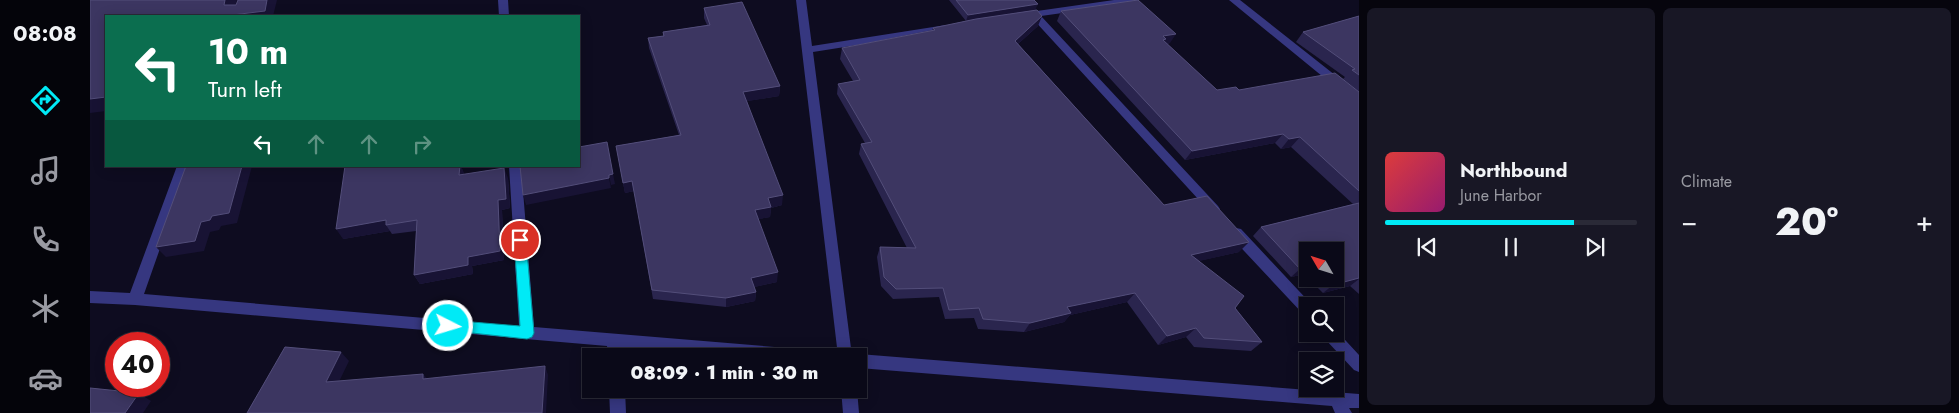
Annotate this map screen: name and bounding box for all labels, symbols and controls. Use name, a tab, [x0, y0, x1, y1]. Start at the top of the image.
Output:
text: 08:08	[13, 17, 77, 49]
text: 10 m	[208, 27, 288, 77]
icon: left	[125, 35, 190, 100]
text: Turn left	[208, 73, 282, 105]
icon: directions	[28, 83, 63, 118]
icon: left	[249, 130, 277, 158]
icon: ahead	[302, 130, 330, 158]
icon: ahead	[355, 130, 383, 158]
icon: right	[408, 130, 436, 158]
icon: music	[28, 153, 63, 188]
text: Northbound	[1460, 157, 1567, 184]
text: Climate	[1681, 170, 1732, 193]
text: June Harbor	[1460, 184, 1542, 207]
text: 20°	[1775, 194, 1838, 249]
text: −	[1681, 201, 1698, 242]
text: +	[1916, 201, 1933, 242]
pin	[499, 219, 541, 261]
icon: phone	[28, 222, 63, 257]
icon: arrive	[506, 226, 534, 254]
icon: previous	[1413, 233, 1441, 261]
icon: pause	[1497, 233, 1525, 261]
icon: next	[1581, 233, 1609, 261]
north arrow	[1299, 242, 1344, 288]
map controls	[1299, 242, 1344, 397]
icon: climate	[28, 291, 63, 326]
button: search	[1299, 297, 1344, 342]
position arrow	[421, 299, 473, 351]
speed limit sign: 40	[105, 332, 170, 397]
button: layers	[1299, 352, 1344, 397]
text: 08:09 · 1 min · 30 m	[631, 359, 818, 386]
icon: car	[28, 361, 63, 396]

